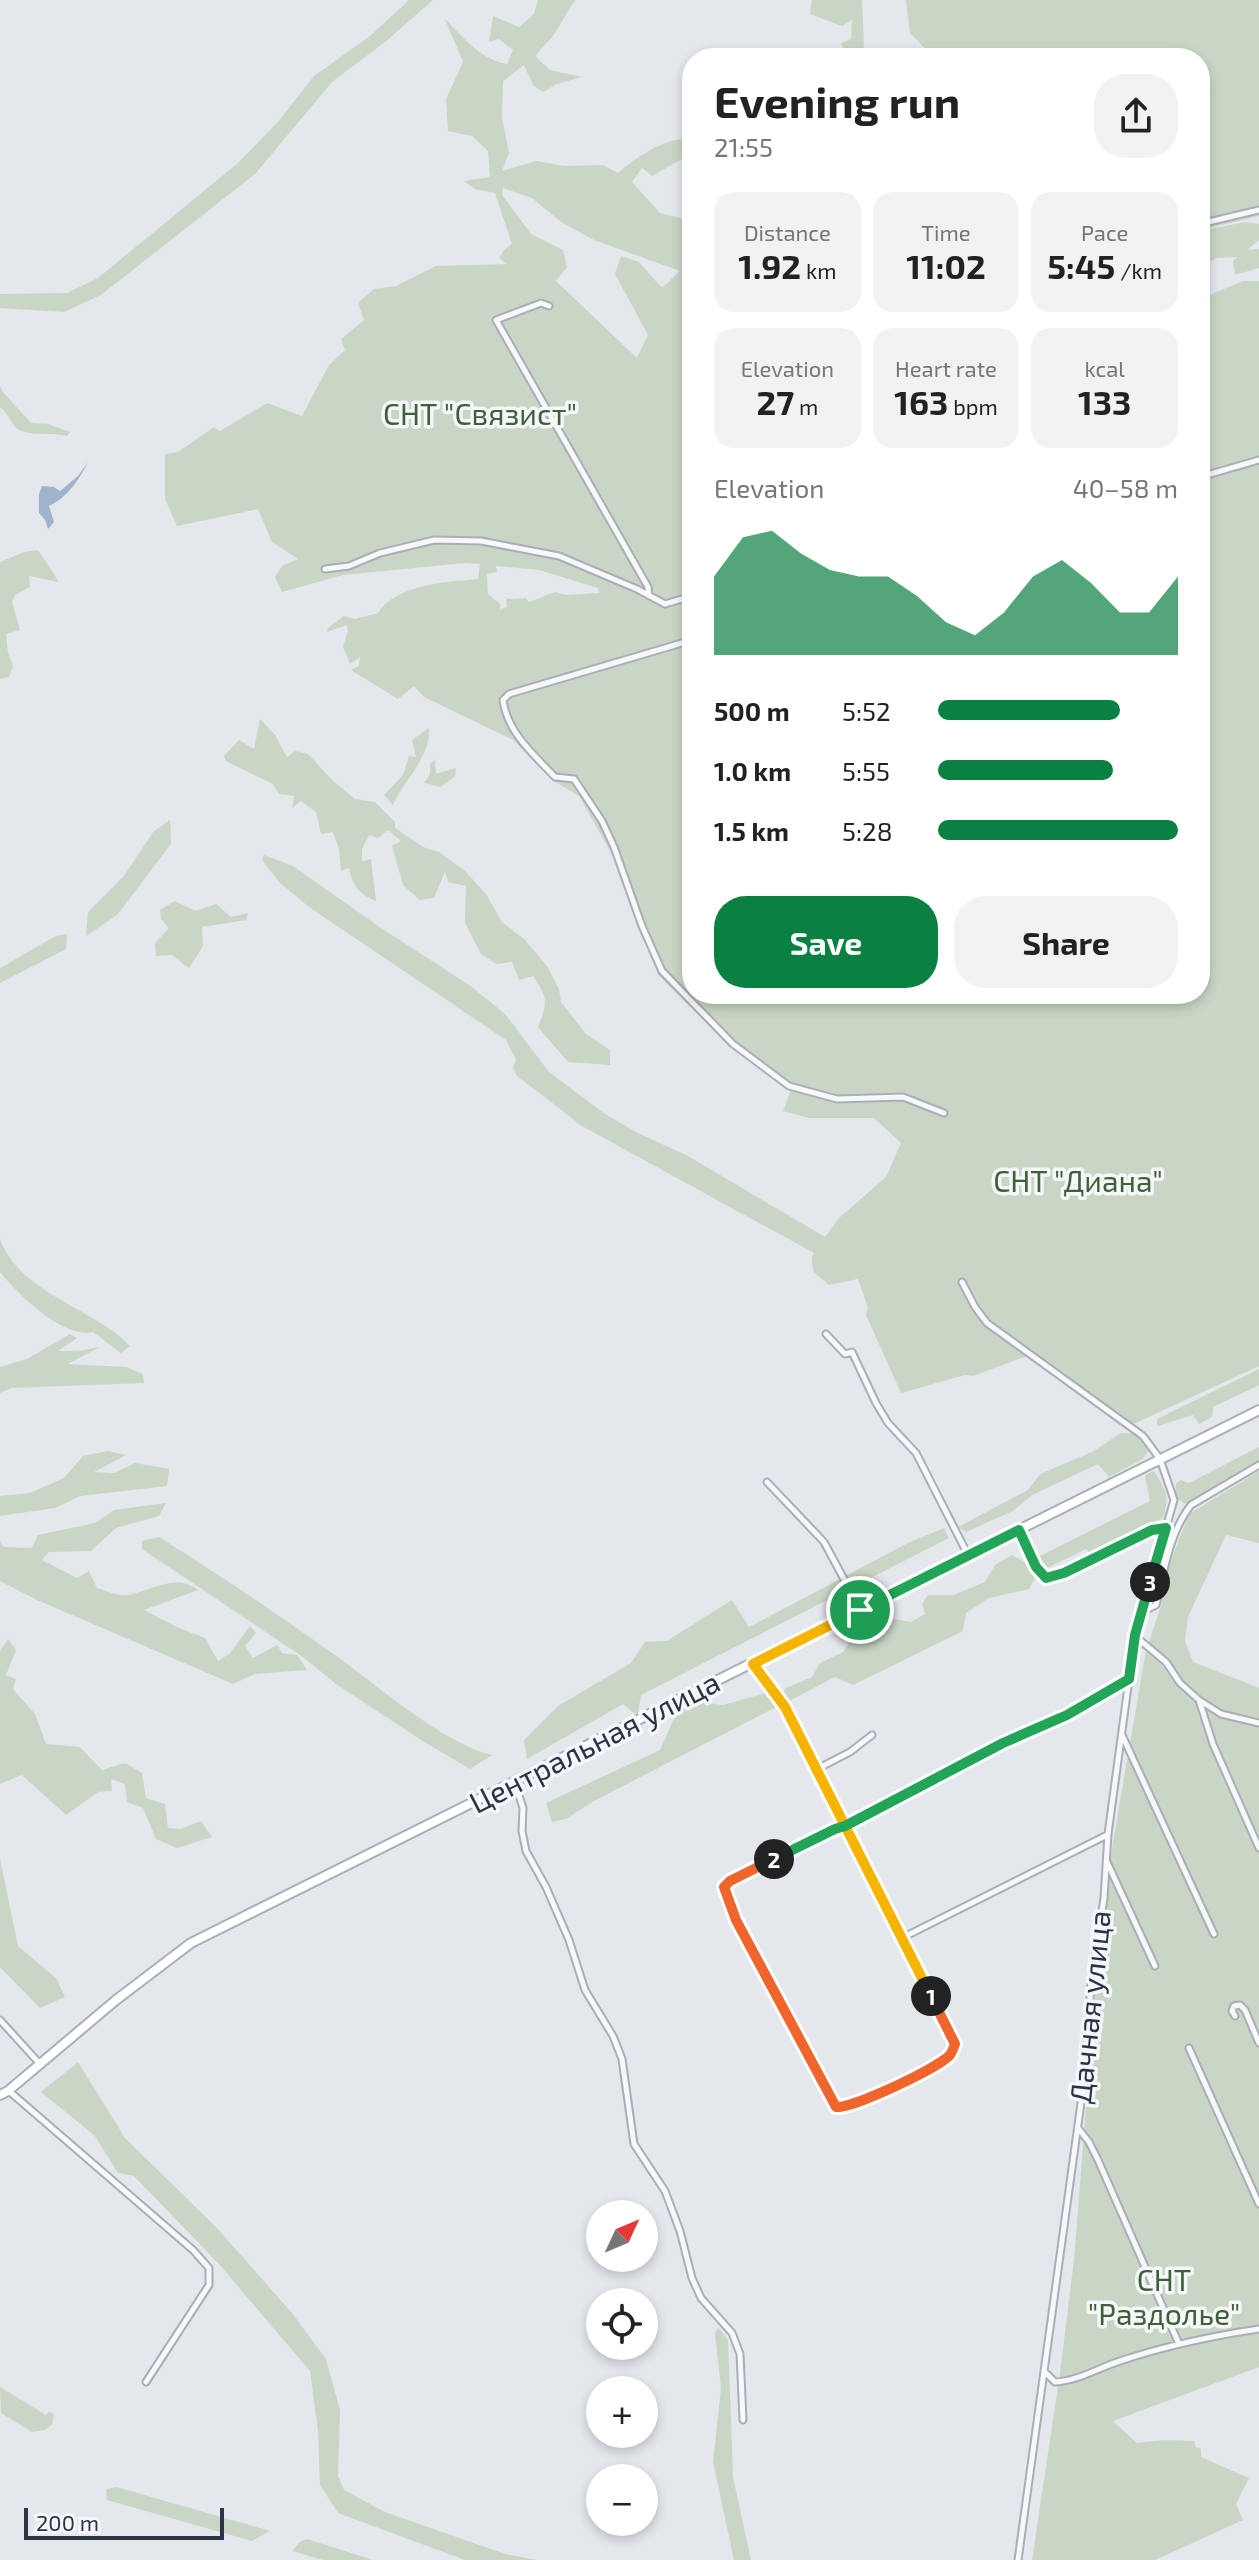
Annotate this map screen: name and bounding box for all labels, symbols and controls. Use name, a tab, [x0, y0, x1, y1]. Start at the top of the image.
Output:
text: Evening run	[714, 74, 960, 127]
button: share	[1094, 74, 1178, 158]
text: 21:55	[714, 131, 773, 162]
text: Distance	[744, 219, 831, 245]
text: Time	[921, 219, 971, 245]
text: Pace	[1081, 219, 1128, 245]
text: 1.92	[738, 245, 801, 286]
text: 11:02	[906, 245, 986, 286]
text: 5:45	[1047, 245, 1115, 286]
text: km	[801, 257, 836, 283]
text: /km	[1115, 257, 1162, 283]
text: Elevation	[741, 355, 834, 381]
text: Heart rate	[895, 355, 997, 381]
text: kcal	[1085, 355, 1125, 381]
text: 27	[756, 381, 794, 422]
text: 163	[894, 381, 948, 422]
text: 133	[1078, 381, 1131, 422]
text: m	[794, 393, 818, 419]
text: bpm	[948, 393, 998, 419]
park label: СНТ "Связист"	[383, 395, 577, 431]
text: Elevation	[714, 472, 824, 503]
text: 40–58 m	[1073, 472, 1178, 503]
text: 500 m	[714, 695, 790, 726]
text: 5:52	[842, 695, 891, 726]
text: 1.0 km	[714, 755, 791, 786]
text: 5:55	[842, 755, 890, 786]
text: 1.5 km	[714, 815, 789, 846]
text: 5:28	[842, 815, 892, 846]
button: Save	[714, 896, 938, 988]
button: Share	[954, 896, 1178, 988]
park label: СНТ "Диана"	[993, 1162, 1163, 1198]
pin: 3	[1130, 1562, 1170, 1602]
text: 3	[1144, 1569, 1156, 1595]
pin	[826, 1576, 894, 1644]
icon: arrive	[838, 1588, 882, 1632]
street label: Центральная улица	[463, 1662, 726, 1821]
pin: 2	[754, 1839, 794, 1879]
text: 2	[768, 1846, 780, 1872]
street label: Дачная улица	[1061, 1908, 1118, 2105]
pin: 1	[911, 1976, 951, 2016]
text: 1	[926, 1983, 936, 2009]
north arrow	[586, 2200, 658, 2272]
map controls	[586, 2200, 658, 2536]
park label: СНТ "Раздолье"	[1088, 2261, 1240, 2331]
button: locate	[586, 2288, 658, 2360]
button: +	[586, 2376, 658, 2448]
button: −	[586, 2464, 658, 2536]
scale bar	[24, 2504, 224, 2540]
text: 200 m	[36, 2509, 99, 2535]

